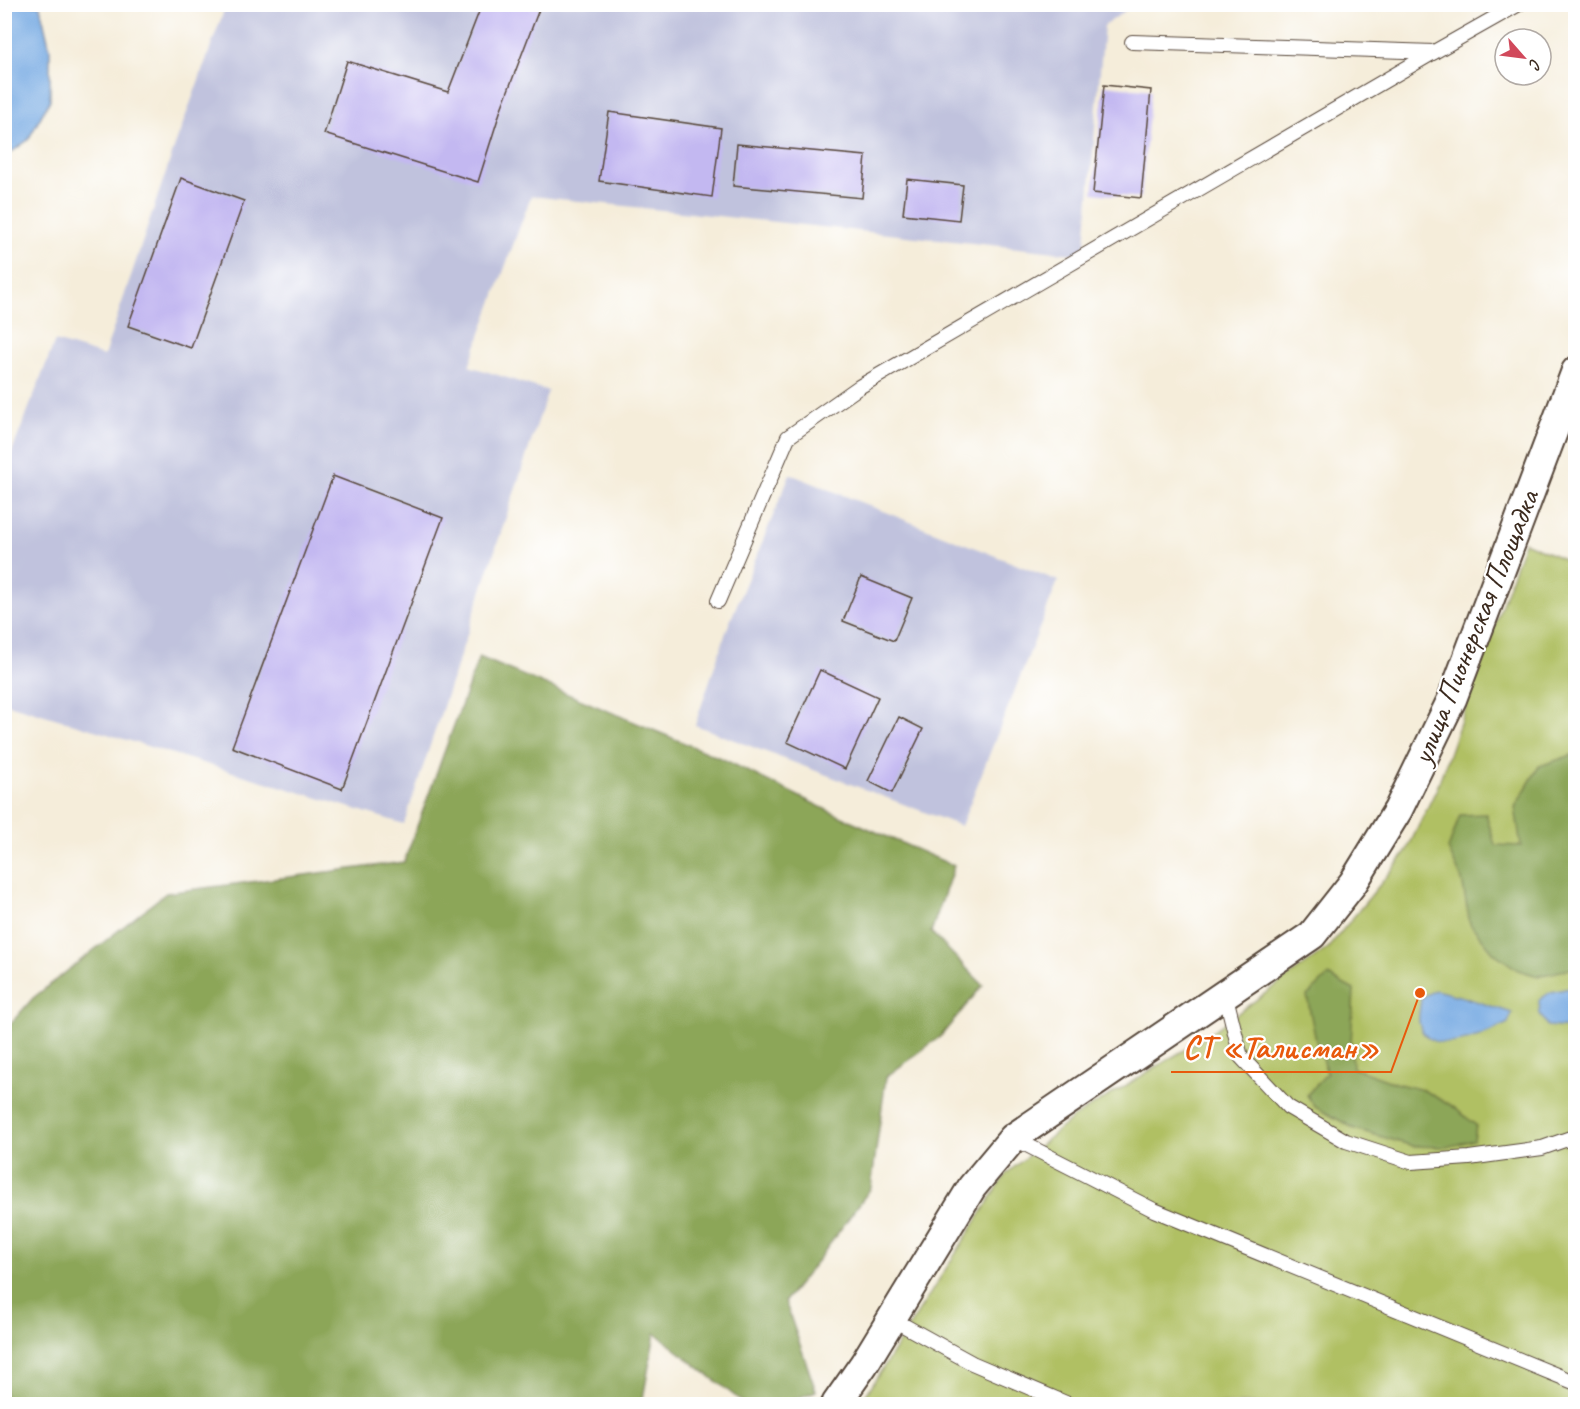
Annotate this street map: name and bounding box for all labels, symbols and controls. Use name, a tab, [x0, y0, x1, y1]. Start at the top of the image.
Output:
north arrow	[1493, 27, 1553, 87]
text: С	[1524, 55, 1546, 74]
street label: улица Пионерская Площадка	[1402, 483, 1548, 771]
callout: СТ «Талисман»	[1171, 1022, 1391, 1072]
text: СТ «Талисман»	[1183, 1027, 1379, 1068]

